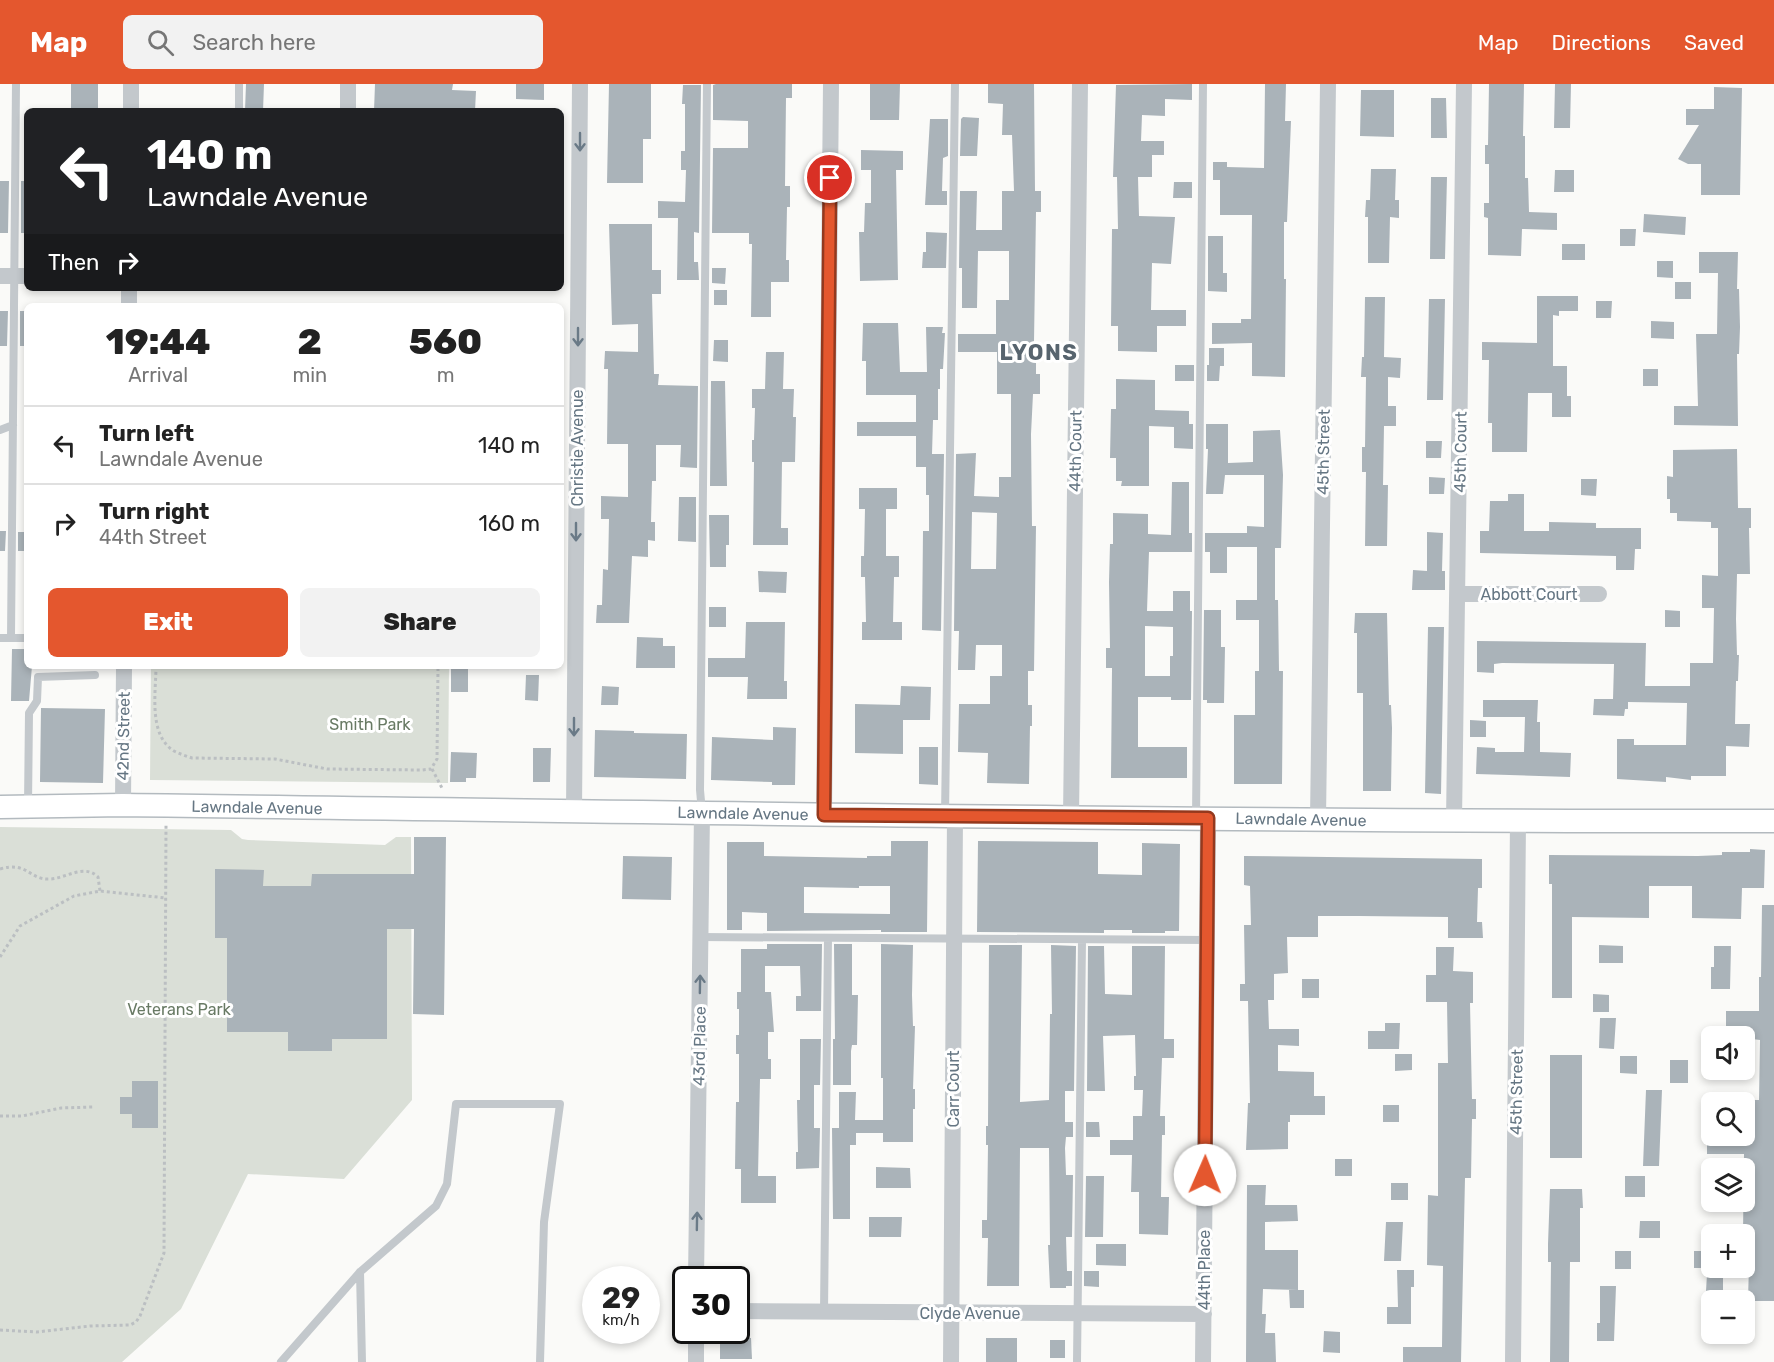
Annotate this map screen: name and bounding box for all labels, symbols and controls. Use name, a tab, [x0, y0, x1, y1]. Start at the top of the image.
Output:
search box	[123, 15, 543, 69]
text: Map	[30, 26, 87, 59]
icon: search	[144, 26, 177, 59]
text: Search here	[192, 29, 316, 56]
text: Map	[1478, 30, 1519, 55]
text: Directions	[1552, 30, 1651, 55]
text: Saved	[1684, 30, 1744, 55]
text: 140 m	[147, 130, 273, 180]
icon: left	[48, 132, 126, 210]
one-way arrow	[574, 132, 585, 152]
pin	[804, 152, 855, 203]
icon: arrive	[813, 161, 846, 194]
text: Lawndale Avenue	[147, 181, 368, 213]
icon: right	[111, 246, 144, 279]
text: Then	[48, 249, 99, 276]
text: 19:44	[106, 320, 211, 363]
text: 2	[298, 320, 322, 363]
text: 560	[409, 320, 482, 363]
one-way arrow	[572, 327, 584, 347]
district label: LYONS	[1000, 339, 1078, 366]
text: Arrival	[128, 363, 188, 387]
text: min	[292, 363, 327, 387]
text: m	[437, 363, 454, 387]
street label: Christie Avenue	[568, 389, 587, 507]
street label: 45th Street	[1313, 409, 1334, 495]
street label: 44th Court	[1065, 410, 1086, 492]
street label: 45th Court	[1450, 411, 1471, 493]
text: Turn left	[99, 420, 194, 447]
icon: left	[48, 429, 81, 462]
text: 140 m	[478, 432, 540, 459]
text: Lawndale Avenue	[99, 447, 263, 471]
text: Turn right	[99, 498, 209, 525]
icon: right	[48, 507, 81, 540]
text: 160 m	[478, 510, 540, 537]
one-way arrow	[570, 522, 582, 542]
text: 44th Street	[99, 525, 207, 549]
street label: Abbott Court	[1480, 585, 1578, 604]
button: Exit	[48, 588, 288, 657]
button: Share	[300, 588, 540, 657]
street label: 42nd Street	[113, 691, 134, 781]
park label: Smith Park	[329, 715, 411, 734]
one-way arrow	[569, 717, 580, 737]
street label: Lawndale Avenue	[191, 797, 323, 818]
street label: Lawndale Avenue	[677, 803, 809, 824]
street label: Lawndale Avenue	[1235, 809, 1367, 830]
one-way arrow	[694, 975, 706, 995]
park label: Veterans Park	[127, 1000, 232, 1019]
street label: 43rd Place	[689, 1006, 710, 1086]
map controls	[1701, 1026, 1755, 1344]
button: sound	[1701, 1026, 1755, 1080]
street label: 45th Street	[1506, 1049, 1527, 1135]
street label: Carr Court	[944, 1050, 963, 1128]
button: search	[1701, 1092, 1755, 1146]
position arrow	[1173, 1143, 1237, 1207]
button: layers	[1701, 1158, 1755, 1212]
one-way arrow	[691, 1212, 703, 1232]
button: +	[1701, 1224, 1755, 1278]
street label: 44th Place	[1195, 1230, 1214, 1310]
speed limit sign: 30	[672, 1266, 750, 1344]
text: 29	[602, 1280, 640, 1316]
button: −	[1701, 1290, 1755, 1344]
street label: Clyde Avenue	[919, 1304, 1021, 1323]
text: km/h	[602, 1311, 640, 1329]

